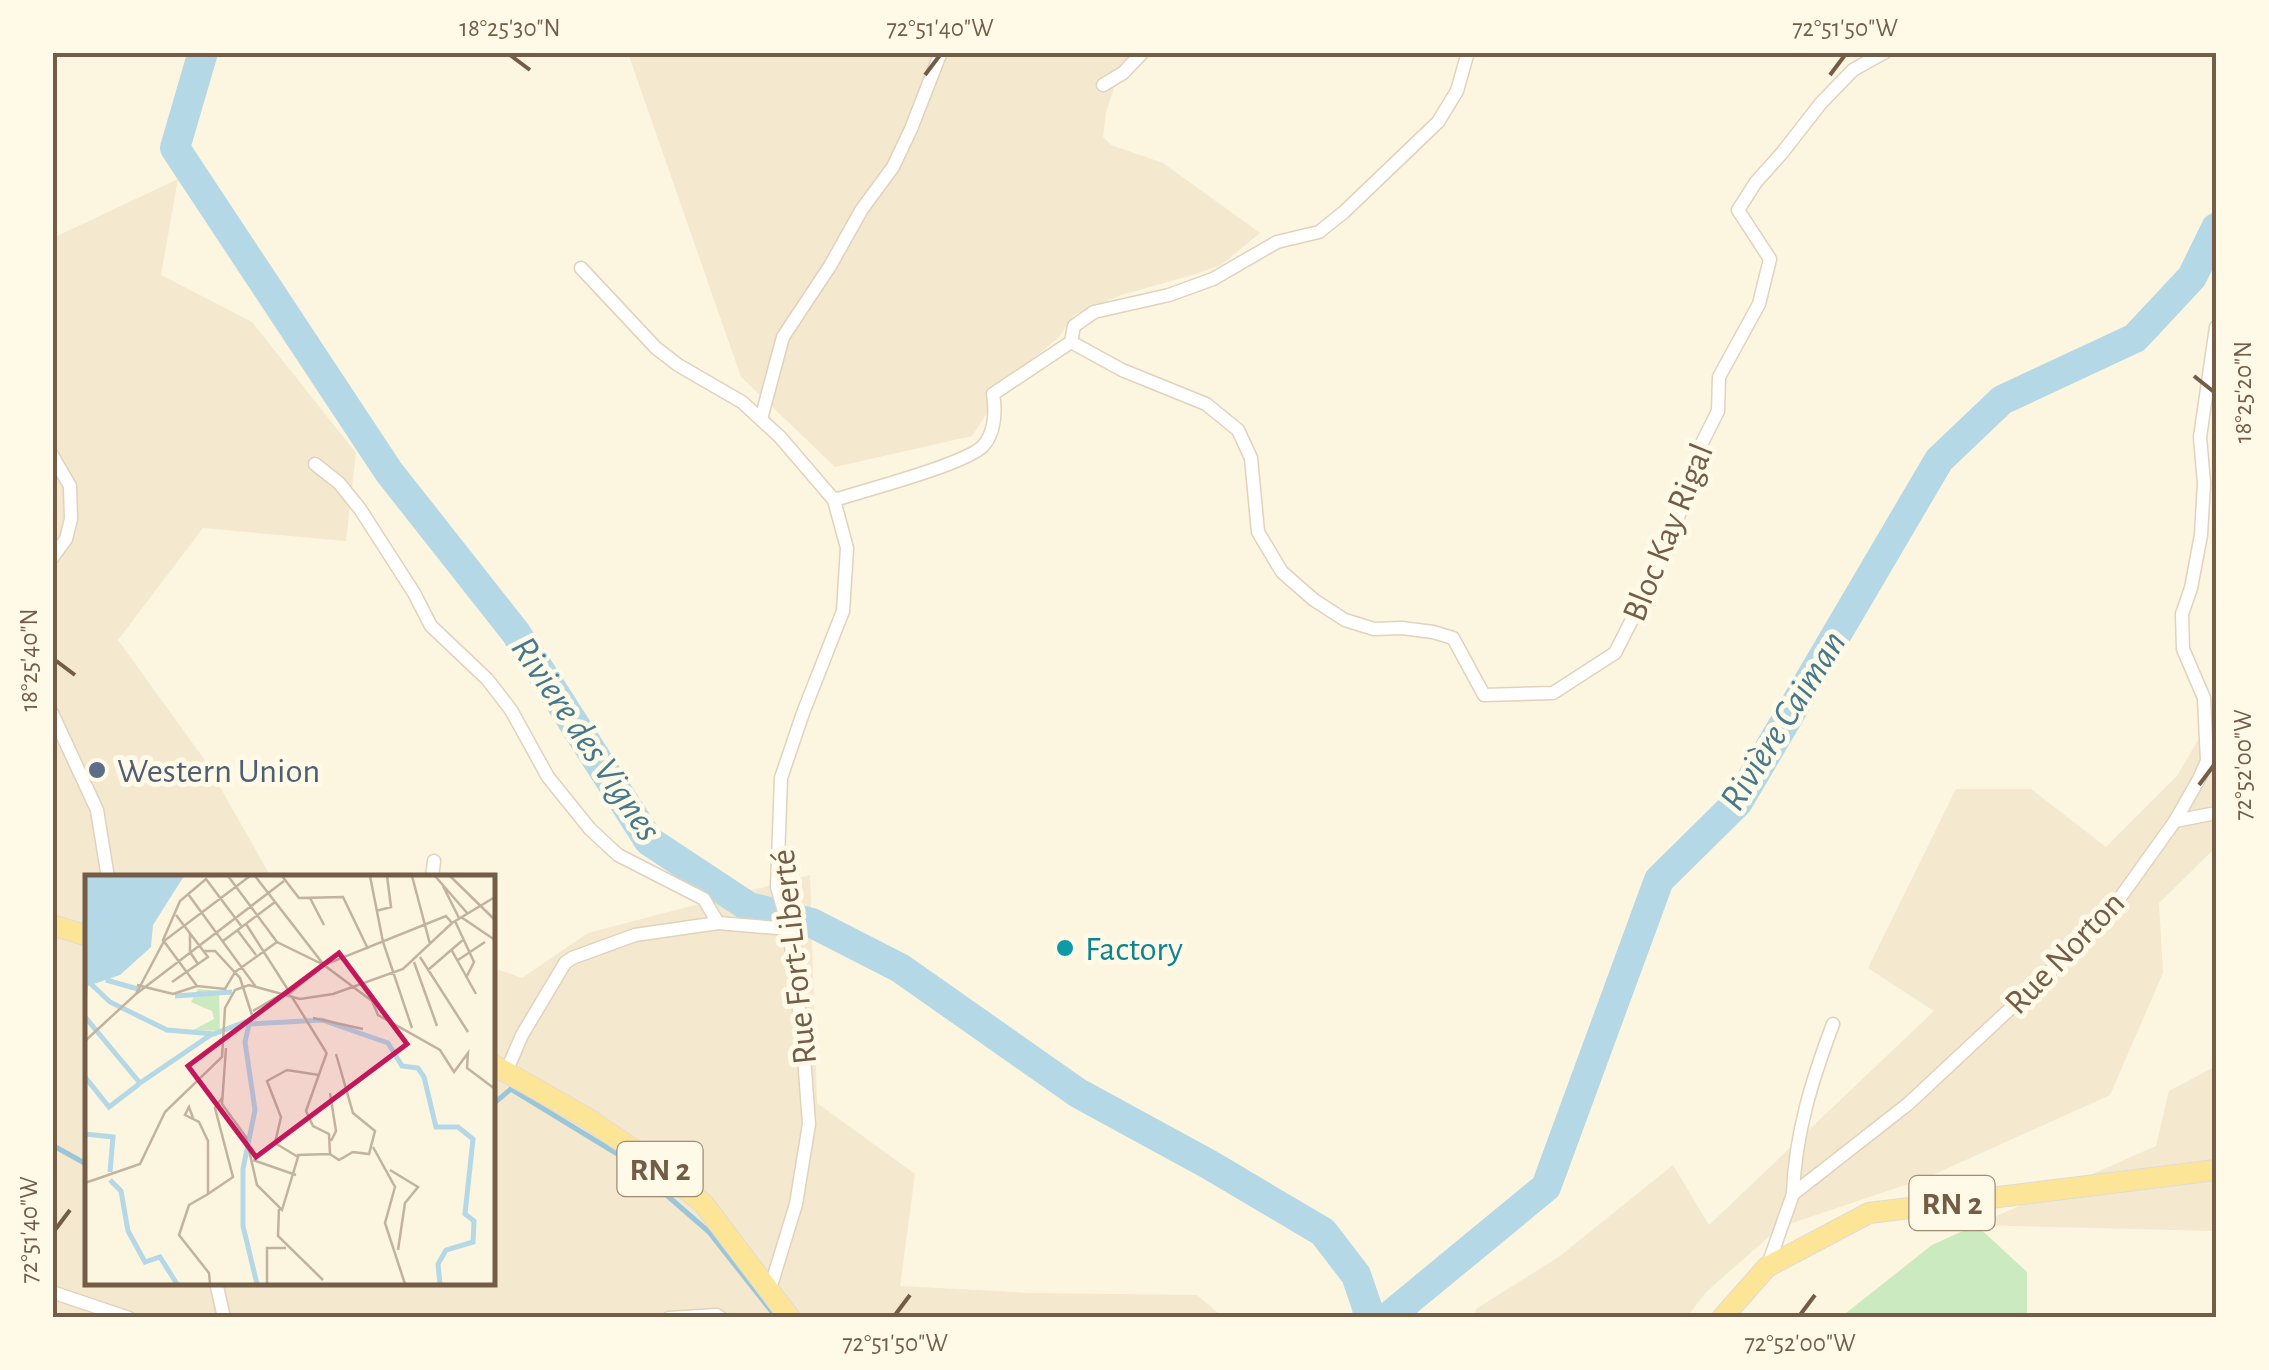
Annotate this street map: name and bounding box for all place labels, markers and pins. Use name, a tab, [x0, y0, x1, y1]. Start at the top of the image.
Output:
place label: Western Union	[117, 754, 320, 789]
marker: Western Union	[86, 759, 108, 781]
place label: Factory	[1085, 932, 1183, 967]
marker: Factory	[1054, 937, 1076, 959]

